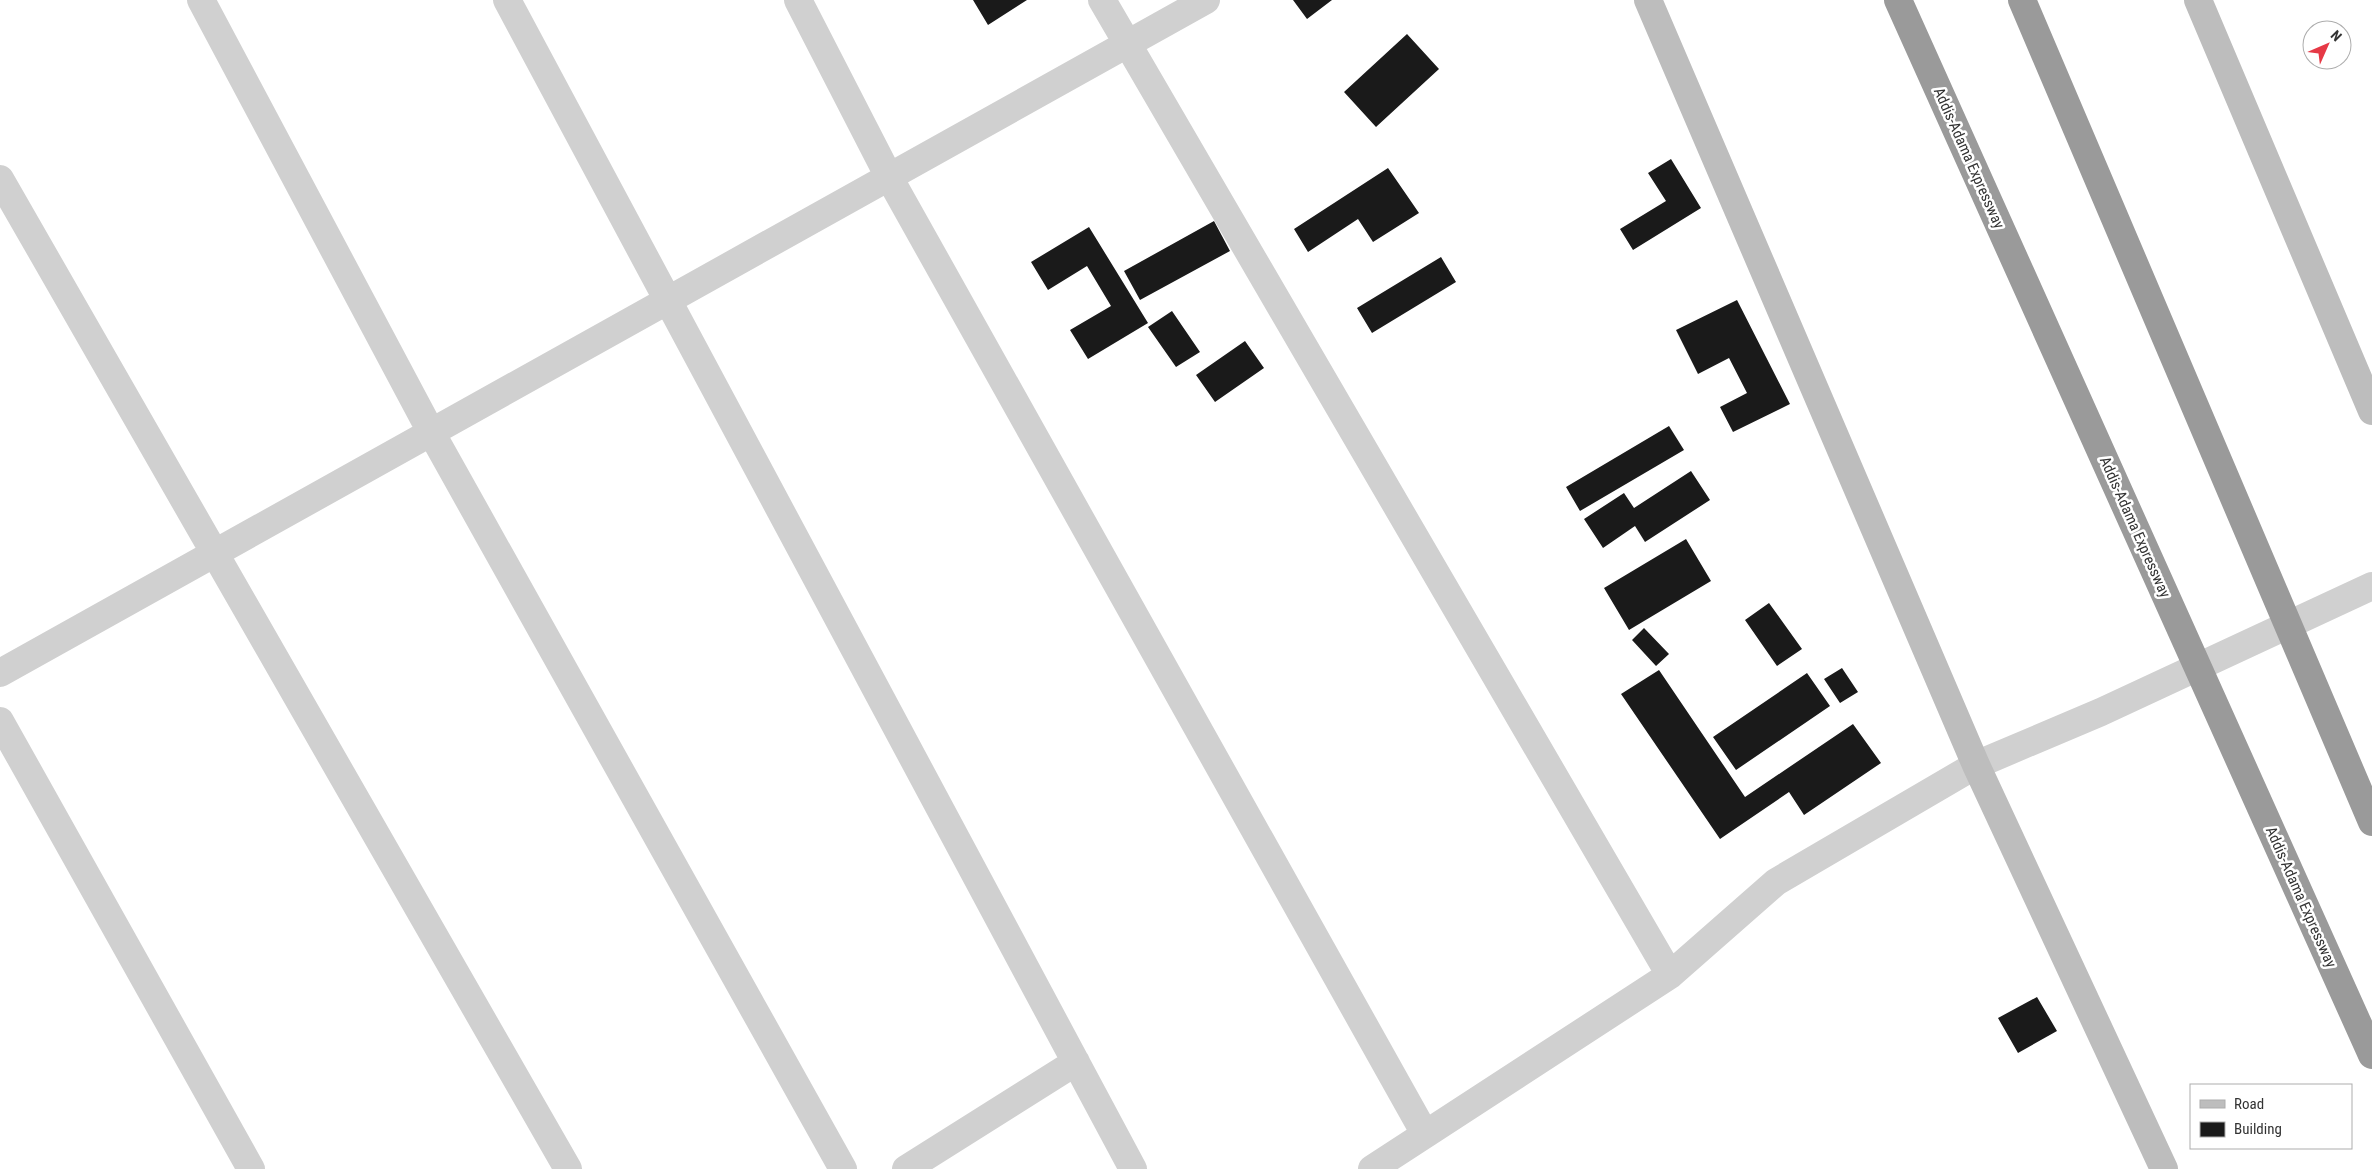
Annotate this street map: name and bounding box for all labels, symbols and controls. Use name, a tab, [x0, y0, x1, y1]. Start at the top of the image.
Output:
north arrow	[2302, 20, 2352, 70]
text: N	[2328, 27, 2345, 44]
street label: Addis-Adama Expressway	[1930, 85, 2008, 231]
street label: Addis-Adama Expressway	[2096, 454, 2174, 600]
street label: Addis-Adama Expressway	[2262, 824, 2340, 970]
legend	[2190, 1084, 2352, 1149]
text: Road	[2234, 1095, 2264, 1113]
text: Building	[2234, 1120, 2282, 1138]

